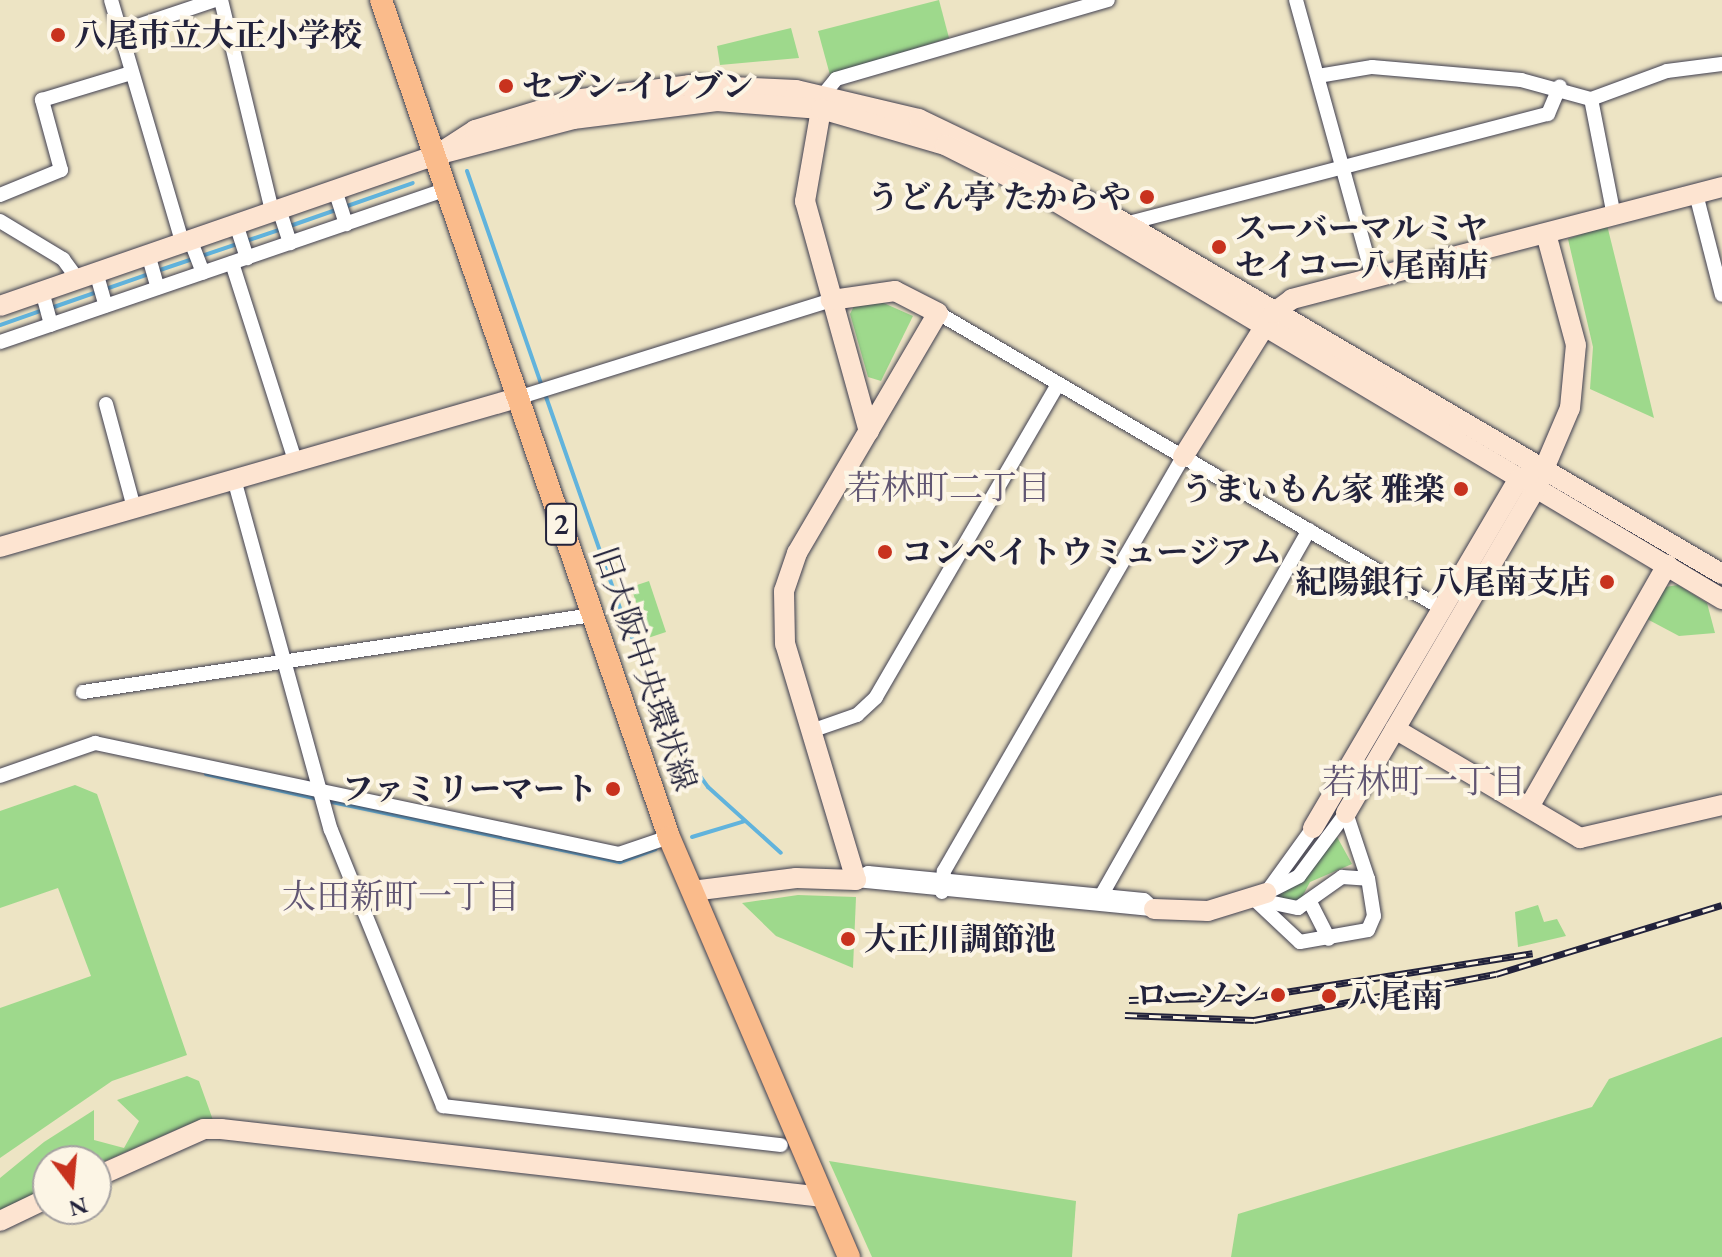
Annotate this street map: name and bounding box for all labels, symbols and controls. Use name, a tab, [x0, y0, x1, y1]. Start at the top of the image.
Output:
place label: 八尾市立大正小学校	[74, 16, 362, 54]
marker: 八尾市立大正小学校	[49, 26, 67, 44]
place label: セブン-イレブン	[522, 67, 756, 105]
marker: セブン-イレブン	[497, 77, 515, 95]
place label: うどん亭 たからや	[867, 178, 1131, 216]
marker: うどん亭 たからや	[1138, 188, 1156, 206]
place label: スーバーマルミヤ セイコー八尾南店	[1235, 210, 1491, 285]
marker: スーバーマルミヤ セイコー八尾南店	[1210, 238, 1228, 256]
district label: 若林町二丁目	[847, 468, 1051, 508]
place label: うまいもん家 雅楽	[1181, 470, 1445, 508]
marker: うまいもん家 雅楽	[1452, 480, 1470, 498]
road number: 2	[545, 498, 577, 550]
place label: コンペイトウミュージアム	[901, 533, 1285, 571]
street label: 旧大阪中央環状線	[585, 542, 705, 796]
marker: コンペイトウミュージアム	[876, 543, 894, 561]
place label: 紀陽銀行 八尾南支店	[1295, 563, 1591, 601]
marker: 紀陽銀行 八尾南支店	[1598, 573, 1616, 591]
district label: 若林町一丁目	[1322, 762, 1526, 802]
place label: ファミリーマート	[341, 770, 597, 808]
marker: ファミリーマート	[604, 780, 622, 798]
district label: 太田新町一丁目	[282, 877, 520, 917]
place label: 大正川調節池	[864, 920, 1056, 958]
marker: 大正川調節池	[839, 930, 857, 948]
place label: ローソン	[1134, 976, 1262, 1014]
place label: 八尾南	[1347, 977, 1443, 1015]
marker: 八尾南	[1318, 985, 1340, 1007]
marker: ローソン	[1269, 986, 1287, 1004]
north arrow	[32, 1145, 112, 1225]
text: N	[66, 1190, 91, 1223]

